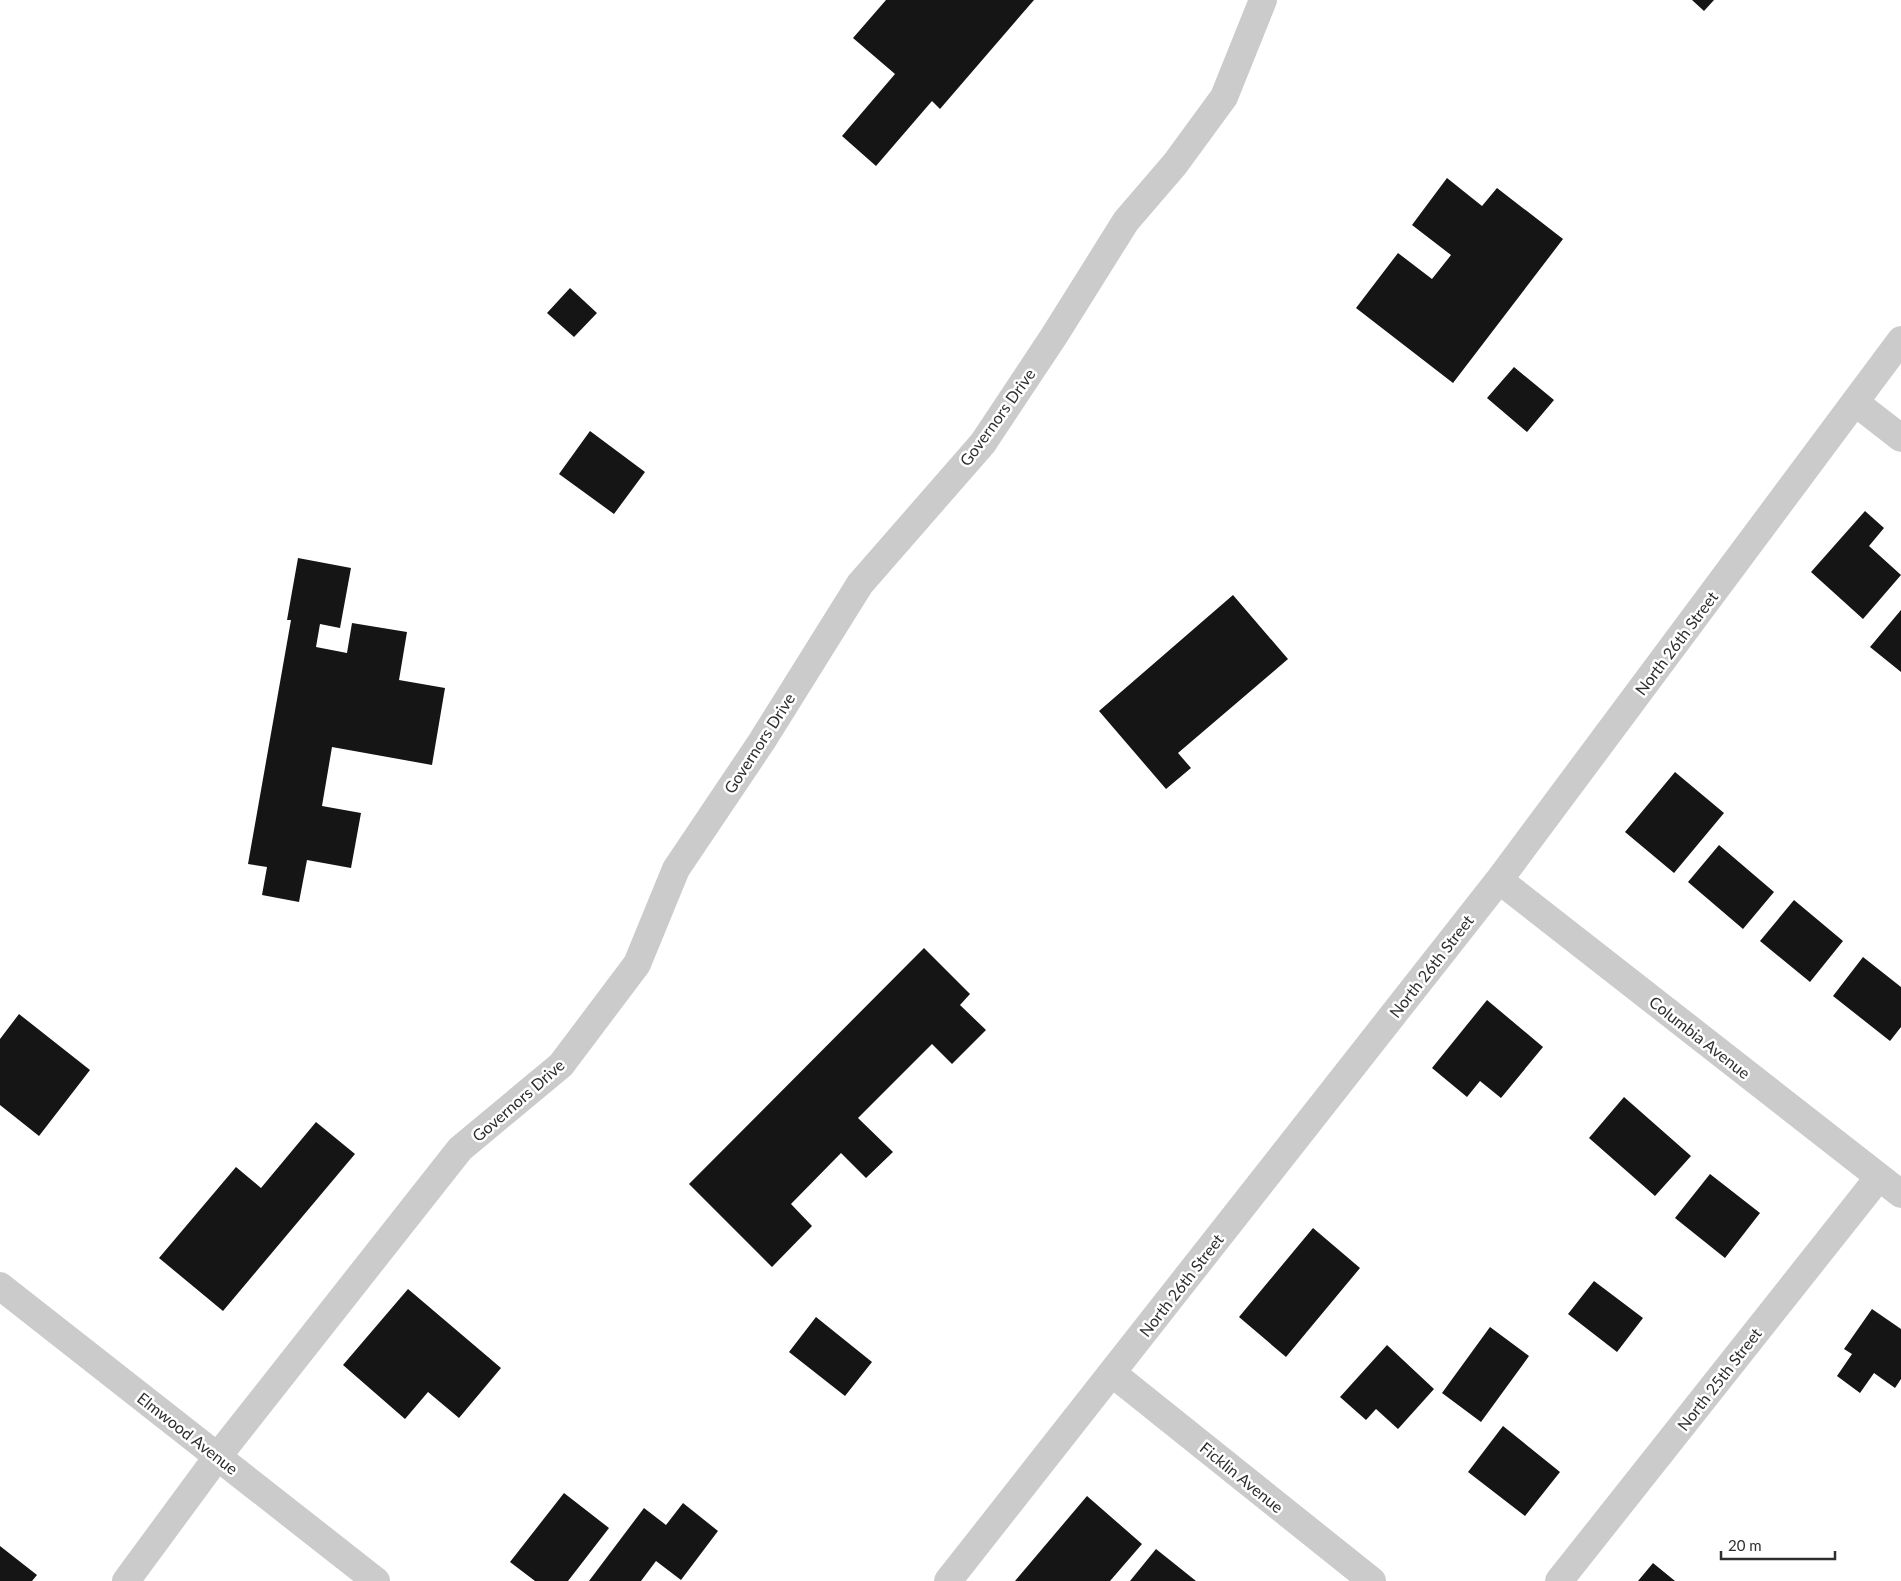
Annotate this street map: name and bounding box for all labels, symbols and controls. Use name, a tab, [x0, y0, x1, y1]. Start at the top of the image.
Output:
street label: Governors Drive	[955, 365, 1039, 469]
street label: North 26th Street	[1631, 587, 1721, 699]
street label: Governors Drive	[720, 689, 798, 797]
street label: North 26th Street	[1385, 911, 1477, 1021]
street label: Columbia Avenue	[1646, 992, 1754, 1082]
street label: Governors Drive	[468, 1055, 568, 1145]
street label: North 26th Street	[1135, 1230, 1227, 1340]
street label: North 25th Street	[1673, 1324, 1765, 1434]
street label: Elmwood Avenue	[134, 1388, 242, 1478]
street label: Ficklin Avenue	[1197, 1438, 1287, 1516]
scale bar	[1721, 1528, 1835, 1560]
text: 20 m	[1728, 1536, 1762, 1554]

